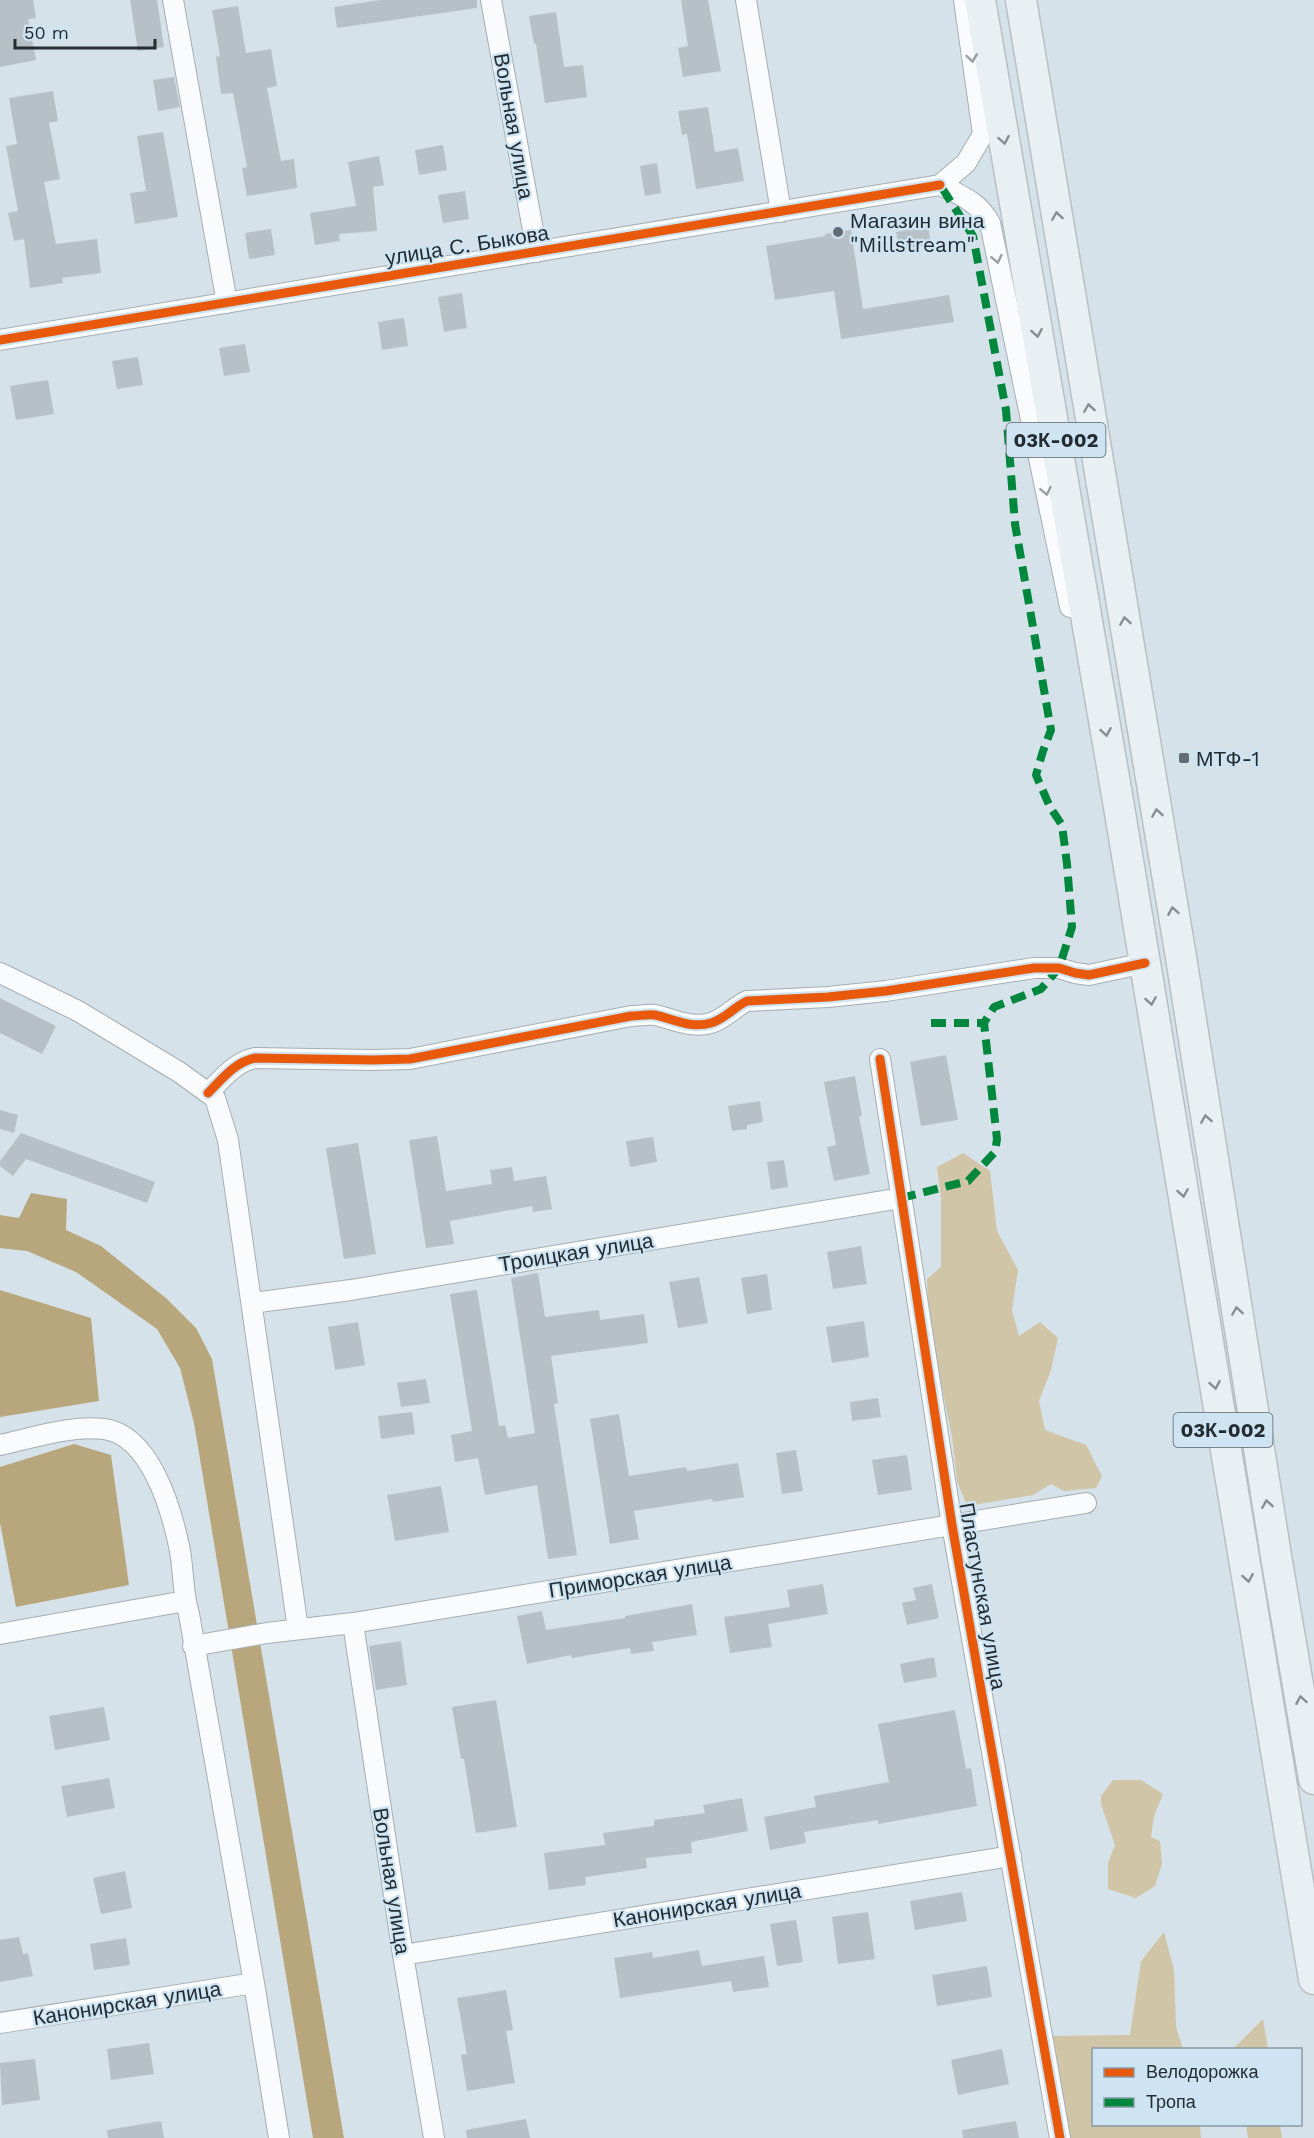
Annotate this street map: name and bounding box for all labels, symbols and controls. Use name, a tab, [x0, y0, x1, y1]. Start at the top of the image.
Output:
scale bar	[15, 12, 154, 50]
text: 50 m	[24, 22, 69, 43]
street label: Вольная улица	[489, 51, 539, 201]
one-way arrow	[966, 53, 978, 62]
one-way arrow	[997, 135, 1010, 145]
place label: Магазин вина "Millstream"	[850, 208, 985, 257]
one-way arrow	[1052, 211, 1064, 220]
street label: улица С. Быкова	[383, 220, 551, 270]
marker: Магазин вина "Millstream"	[831, 225, 845, 239]
one-way arrow	[990, 253, 1003, 263]
one-way arrow	[1030, 327, 1043, 337]
one-way arrow	[1084, 403, 1096, 413]
road number: 03К-002	[1006, 423, 1106, 457]
one-way arrow	[1039, 485, 1052, 495]
one-way arrow	[1119, 616, 1132, 626]
one-way arrow	[1099, 726, 1112, 736]
place label: МТФ-1	[1196, 746, 1260, 771]
marker: МТФ-1	[1177, 751, 1191, 765]
one-way arrow	[1151, 809, 1164, 819]
one-way arrow	[1167, 906, 1180, 916]
one-way arrow	[1145, 996, 1157, 1005]
one-way arrow	[1201, 1114, 1213, 1123]
one-way arrow	[1176, 1188, 1189, 1198]
street label: Троицкая улица	[497, 1227, 655, 1277]
one-way arrow	[1231, 1307, 1244, 1317]
one-way arrow	[1208, 1380, 1221, 1390]
road number: 03К-002	[1174, 1413, 1272, 1447]
one-way arrow	[1262, 1499, 1274, 1509]
street label: Пластунская улица	[954, 1500, 1012, 1692]
street label: Приморская улица	[547, 1549, 733, 1603]
one-way arrow	[1241, 1573, 1253, 1582]
one-way arrow	[1295, 1696, 1307, 1705]
street label: Вольная улица	[368, 1806, 416, 1956]
street label: Канонирская улица	[611, 1878, 803, 1932]
street label: Канонирская улица	[31, 1976, 223, 2030]
legend	[1092, 2048, 1302, 2126]
text: Велодорожка	[1146, 2061, 1259, 2082]
text: Тропа	[1146, 2091, 1197, 2112]

